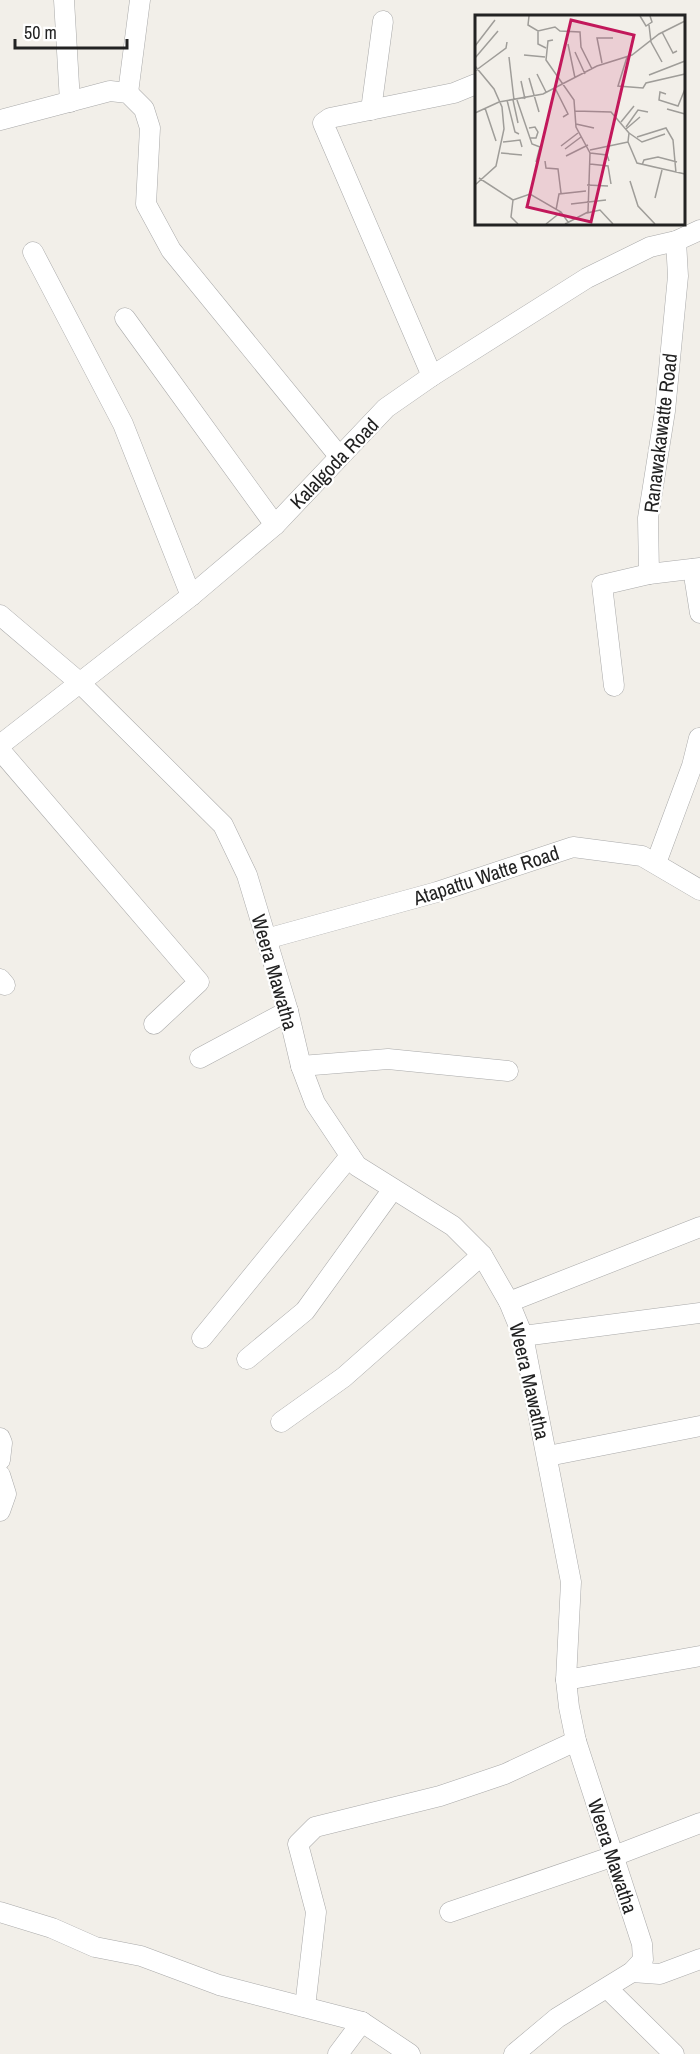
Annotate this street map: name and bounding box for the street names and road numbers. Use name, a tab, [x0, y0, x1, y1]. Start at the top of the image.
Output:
street label: Ranawakawatte Road	[637, 352, 683, 514]
street label: Kalalgoda Road	[284, 412, 384, 514]
street label: Atapattu Watte Road	[409, 839, 562, 912]
street label: Weera Mawatha	[246, 911, 304, 1033]
street label: Weera Mawatha	[503, 1320, 557, 1442]
street label: Weera Mawatha	[582, 1795, 644, 1917]

